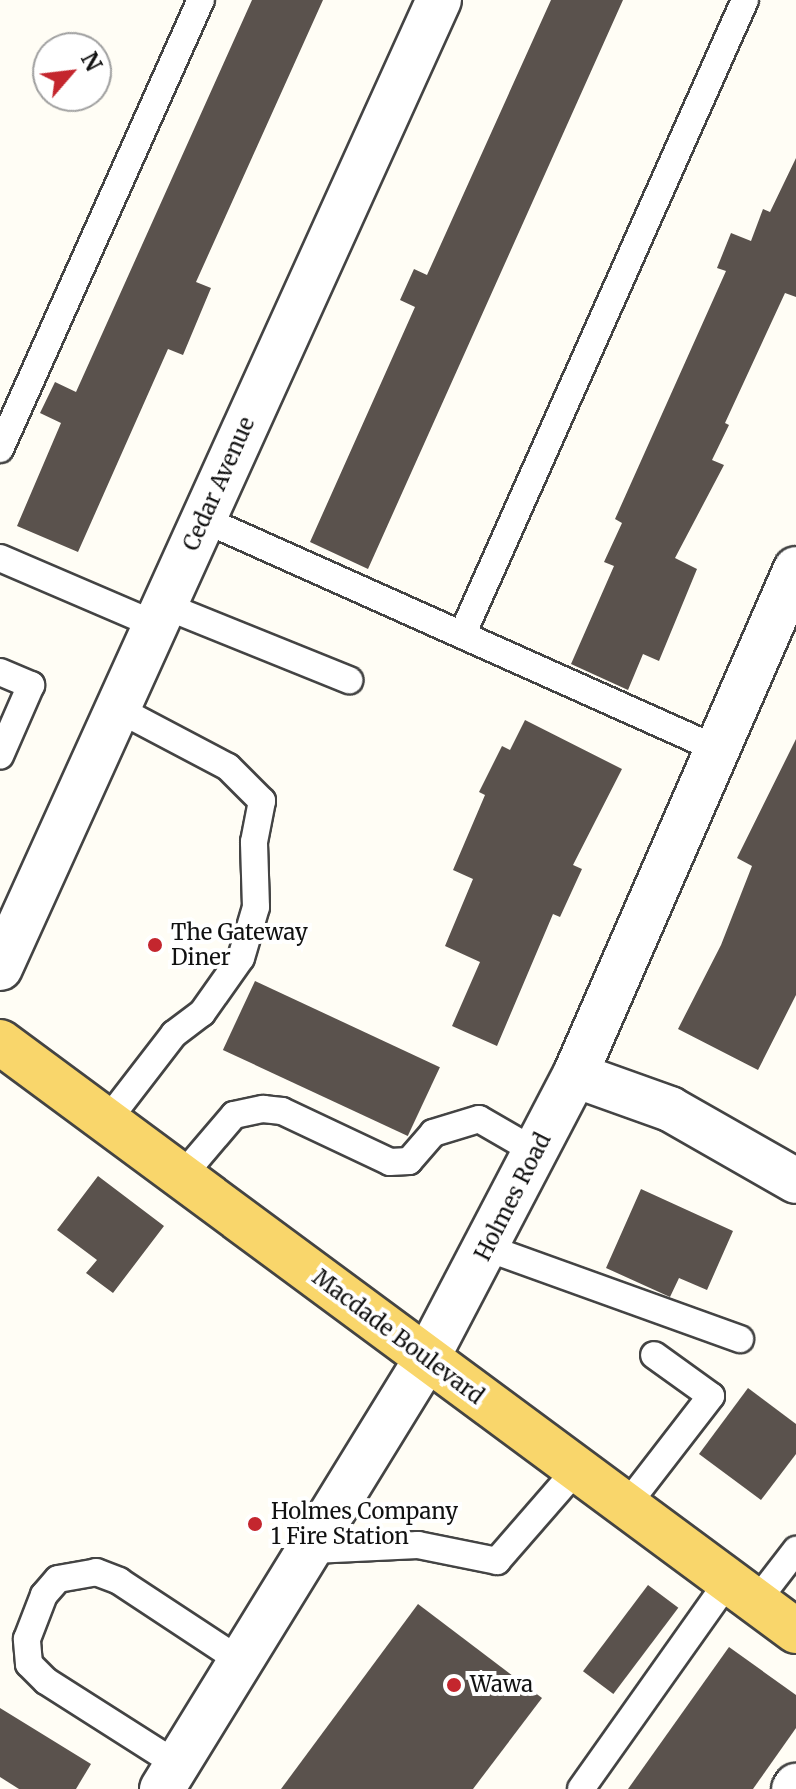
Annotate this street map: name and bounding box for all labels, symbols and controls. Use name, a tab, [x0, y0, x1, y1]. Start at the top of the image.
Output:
north arrow	[32, 32, 112, 112]
text: N	[75, 47, 108, 76]
street label: Cedar Avenue	[178, 413, 260, 555]
place label: The Gateway Diner	[171, 919, 308, 970]
marker: The Gateway Diner	[146, 936, 164, 954]
street label: Holmes Road	[470, 1129, 556, 1265]
street label: Macdade Boulevard	[307, 1264, 489, 1410]
place label: Holmes Company 1 Fire Station	[271, 1498, 458, 1550]
marker: Holmes Company 1 Fire Station	[246, 1515, 264, 1533]
place label: Wawa	[470, 1672, 533, 1698]
marker: Wawa	[445, 1676, 463, 1694]

